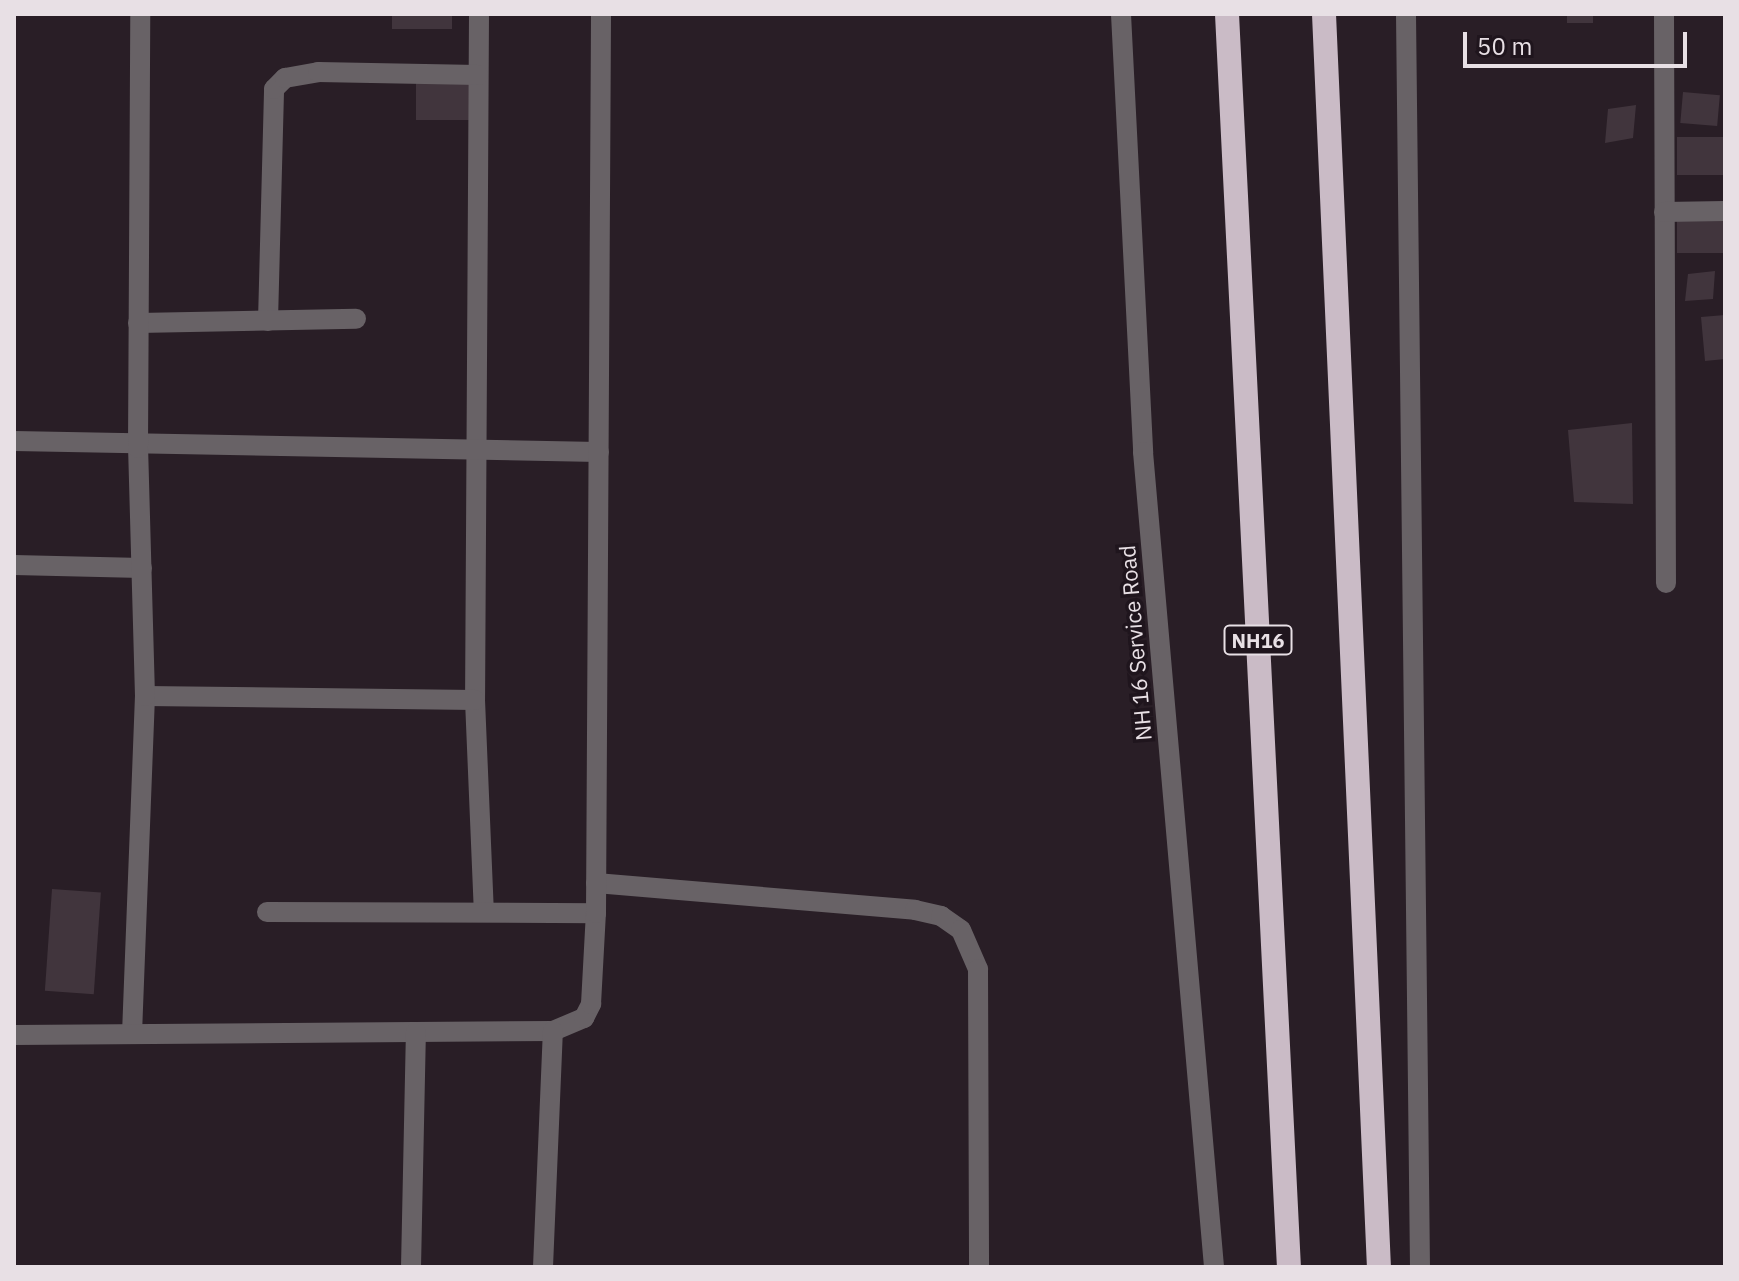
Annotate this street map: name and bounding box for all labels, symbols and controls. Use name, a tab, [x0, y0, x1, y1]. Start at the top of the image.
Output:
scale bar	[1467, 16, 1691, 66]
text: 50 m	[1477, 30, 1532, 62]
street label: NH 16 Service Road	[1113, 544, 1157, 742]
road number: NH16	[1222, 624, 1294, 656]

